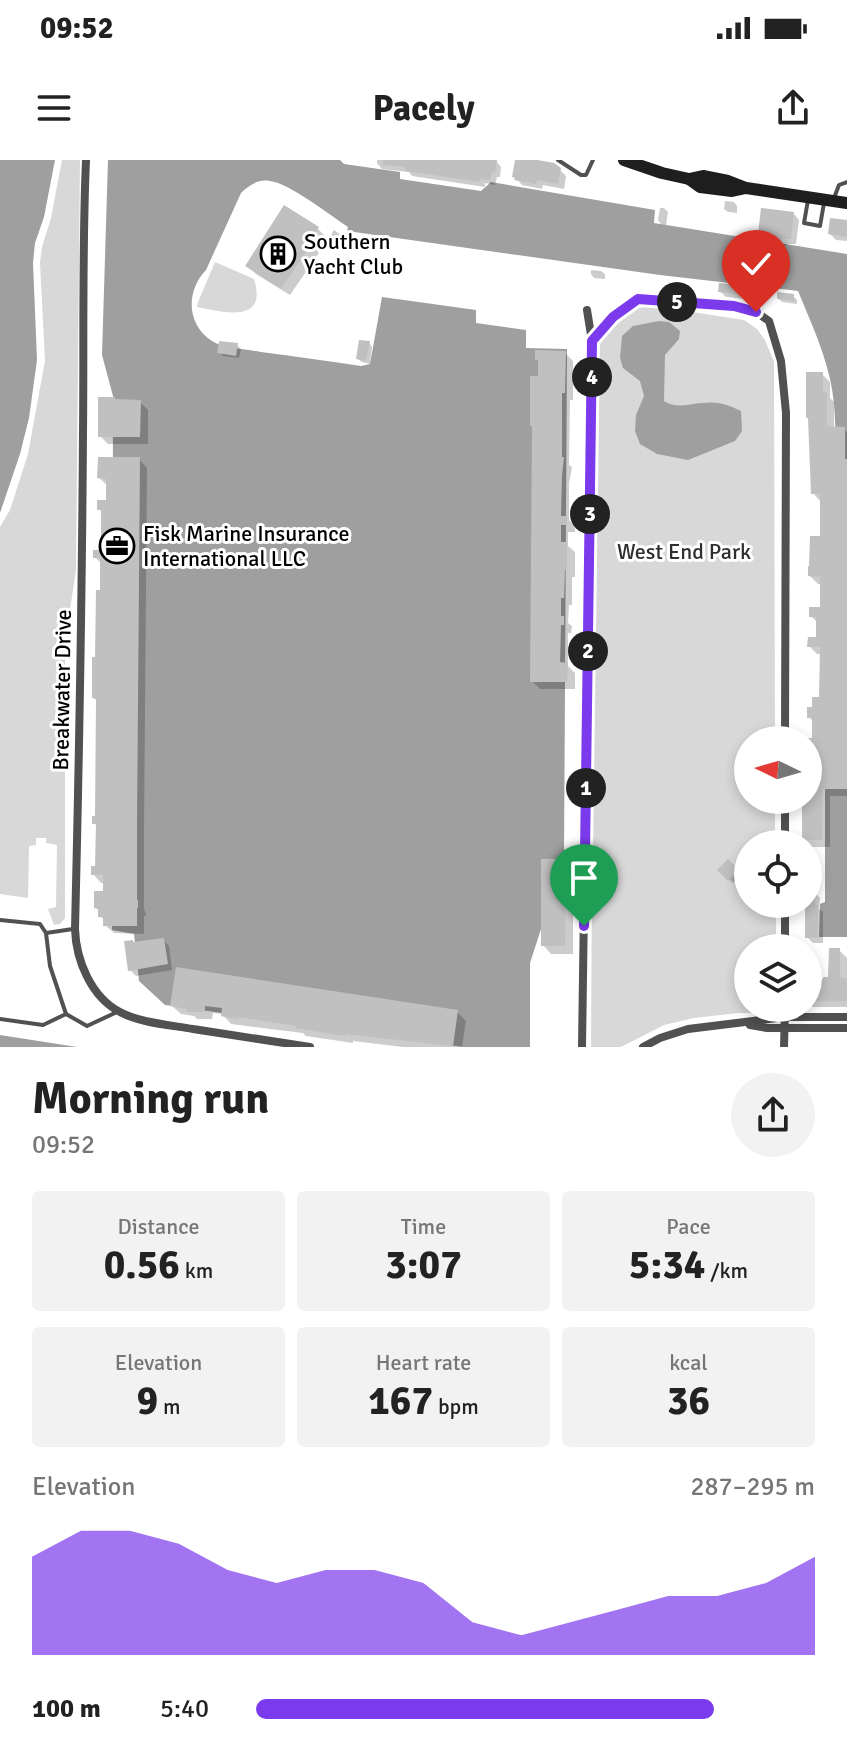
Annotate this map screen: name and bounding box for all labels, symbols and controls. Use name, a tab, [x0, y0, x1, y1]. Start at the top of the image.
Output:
text: 09:52	[40, 10, 114, 47]
icon: menu	[32, 86, 76, 130]
text: Pacely	[372, 86, 475, 131]
icon: share	[771, 86, 815, 130]
place label: Southern Yacht Club	[304, 228, 403, 280]
pin	[722, 230, 790, 312]
building icon: Southern Yacht Club	[259, 235, 297, 273]
icon: check	[734, 242, 778, 286]
pin: 5	[657, 282, 697, 322]
text: 5	[671, 288, 683, 315]
pin: 4	[572, 357, 612, 397]
text: 4	[586, 363, 598, 390]
pin: 3	[570, 494, 610, 534]
text: 3	[584, 500, 596, 527]
place label: Fisk Marine Insurance International LLC	[143, 520, 350, 572]
office icon: Fisk Marine Insurance International LLC	[98, 527, 136, 565]
park label: West End Park	[617, 538, 751, 565]
street label: Breakwater Drive	[47, 609, 77, 771]
pin: 2	[568, 631, 608, 671]
text: 2	[582, 637, 594, 664]
north arrow	[734, 726, 822, 814]
map controls	[734, 726, 822, 1022]
pin: 1	[566, 768, 606, 808]
text: 1	[580, 774, 592, 801]
button: locate	[734, 830, 822, 918]
pin	[550, 844, 618, 926]
icon: arrive	[562, 856, 606, 900]
button: layers	[734, 934, 822, 1022]
text: Morning run	[32, 1072, 269, 1126]
button: share	[731, 1073, 815, 1157]
text: 09:52	[32, 1129, 95, 1161]
text: Distance	[118, 1213, 199, 1240]
text: Time	[401, 1213, 446, 1240]
text: Pace	[666, 1213, 711, 1240]
text: 0.56	[104, 1240, 180, 1290]
text: 3:07	[385, 1240, 462, 1290]
text: 5:34	[629, 1240, 705, 1290]
text: km	[180, 1257, 213, 1284]
text: /km	[705, 1257, 748, 1284]
text: Elevation	[115, 1349, 202, 1376]
text: Heart rate	[376, 1349, 471, 1376]
text: kcal	[669, 1349, 708, 1376]
text: 9	[137, 1376, 158, 1426]
text: 167	[368, 1376, 433, 1426]
text: 36	[667, 1376, 710, 1426]
text: m	[158, 1393, 180, 1420]
text: bpm	[433, 1393, 479, 1420]
text: Elevation	[32, 1471, 136, 1503]
text: 287–295 m	[691, 1471, 815, 1503]
text: 100 m	[32, 1693, 101, 1725]
text: 5:40	[160, 1693, 209, 1725]

